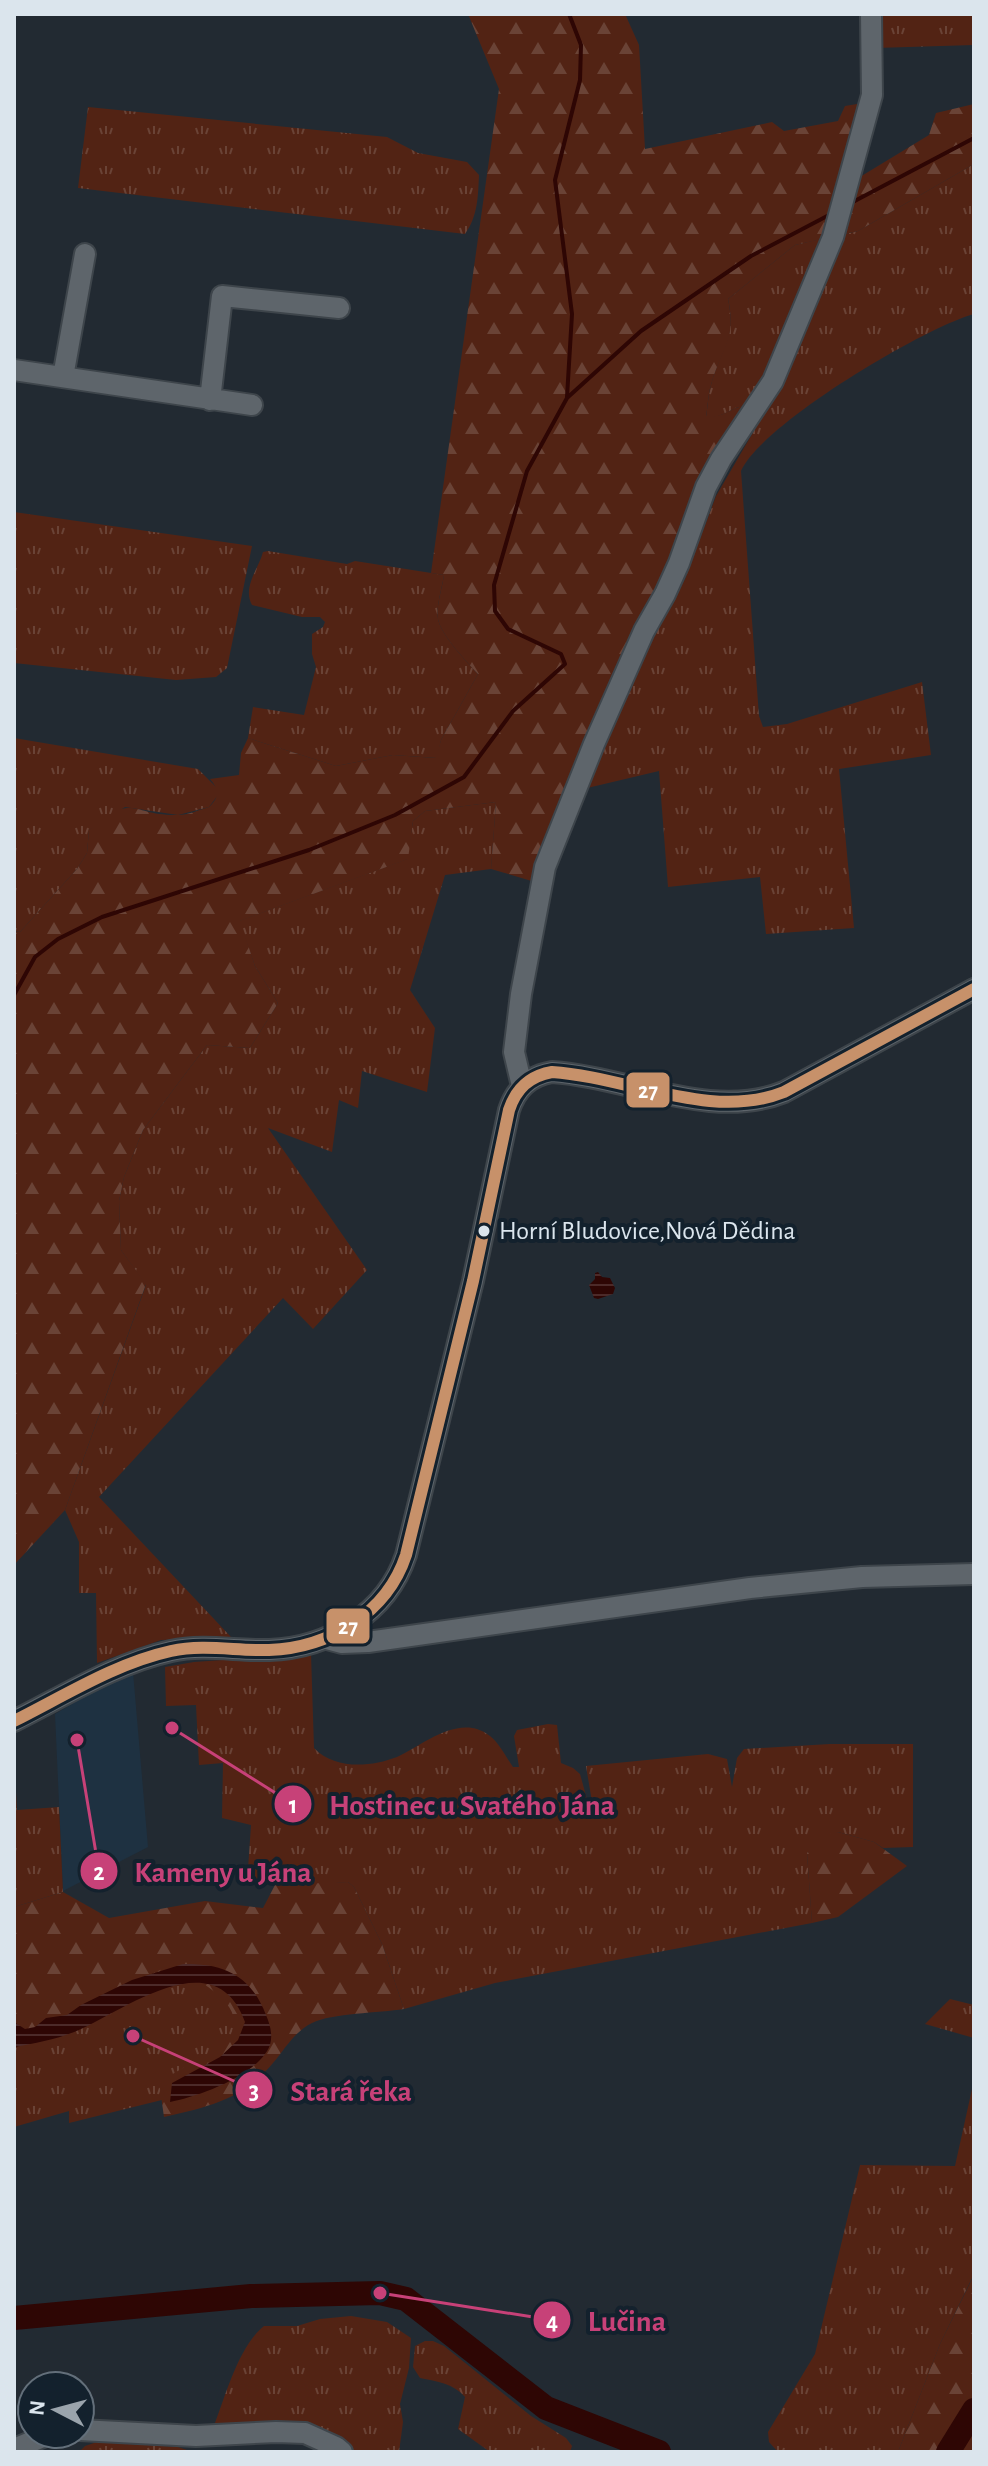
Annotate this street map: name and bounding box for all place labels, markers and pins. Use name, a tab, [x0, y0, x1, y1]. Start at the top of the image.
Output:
place label: Horní Bludovice,Nová Dědina	[499, 1218, 796, 1244]
marker: Horní Bludovice,Nová Dědina	[476, 1223, 492, 1239]
callout: Hostinec u Svatého Jána	[273, 1777, 631, 1831]
callout: Kameny u Jána	[79, 1844, 328, 1898]
callout: Stará řeka	[234, 2063, 427, 2117]
callout: Lučina	[532, 2293, 682, 2347]

